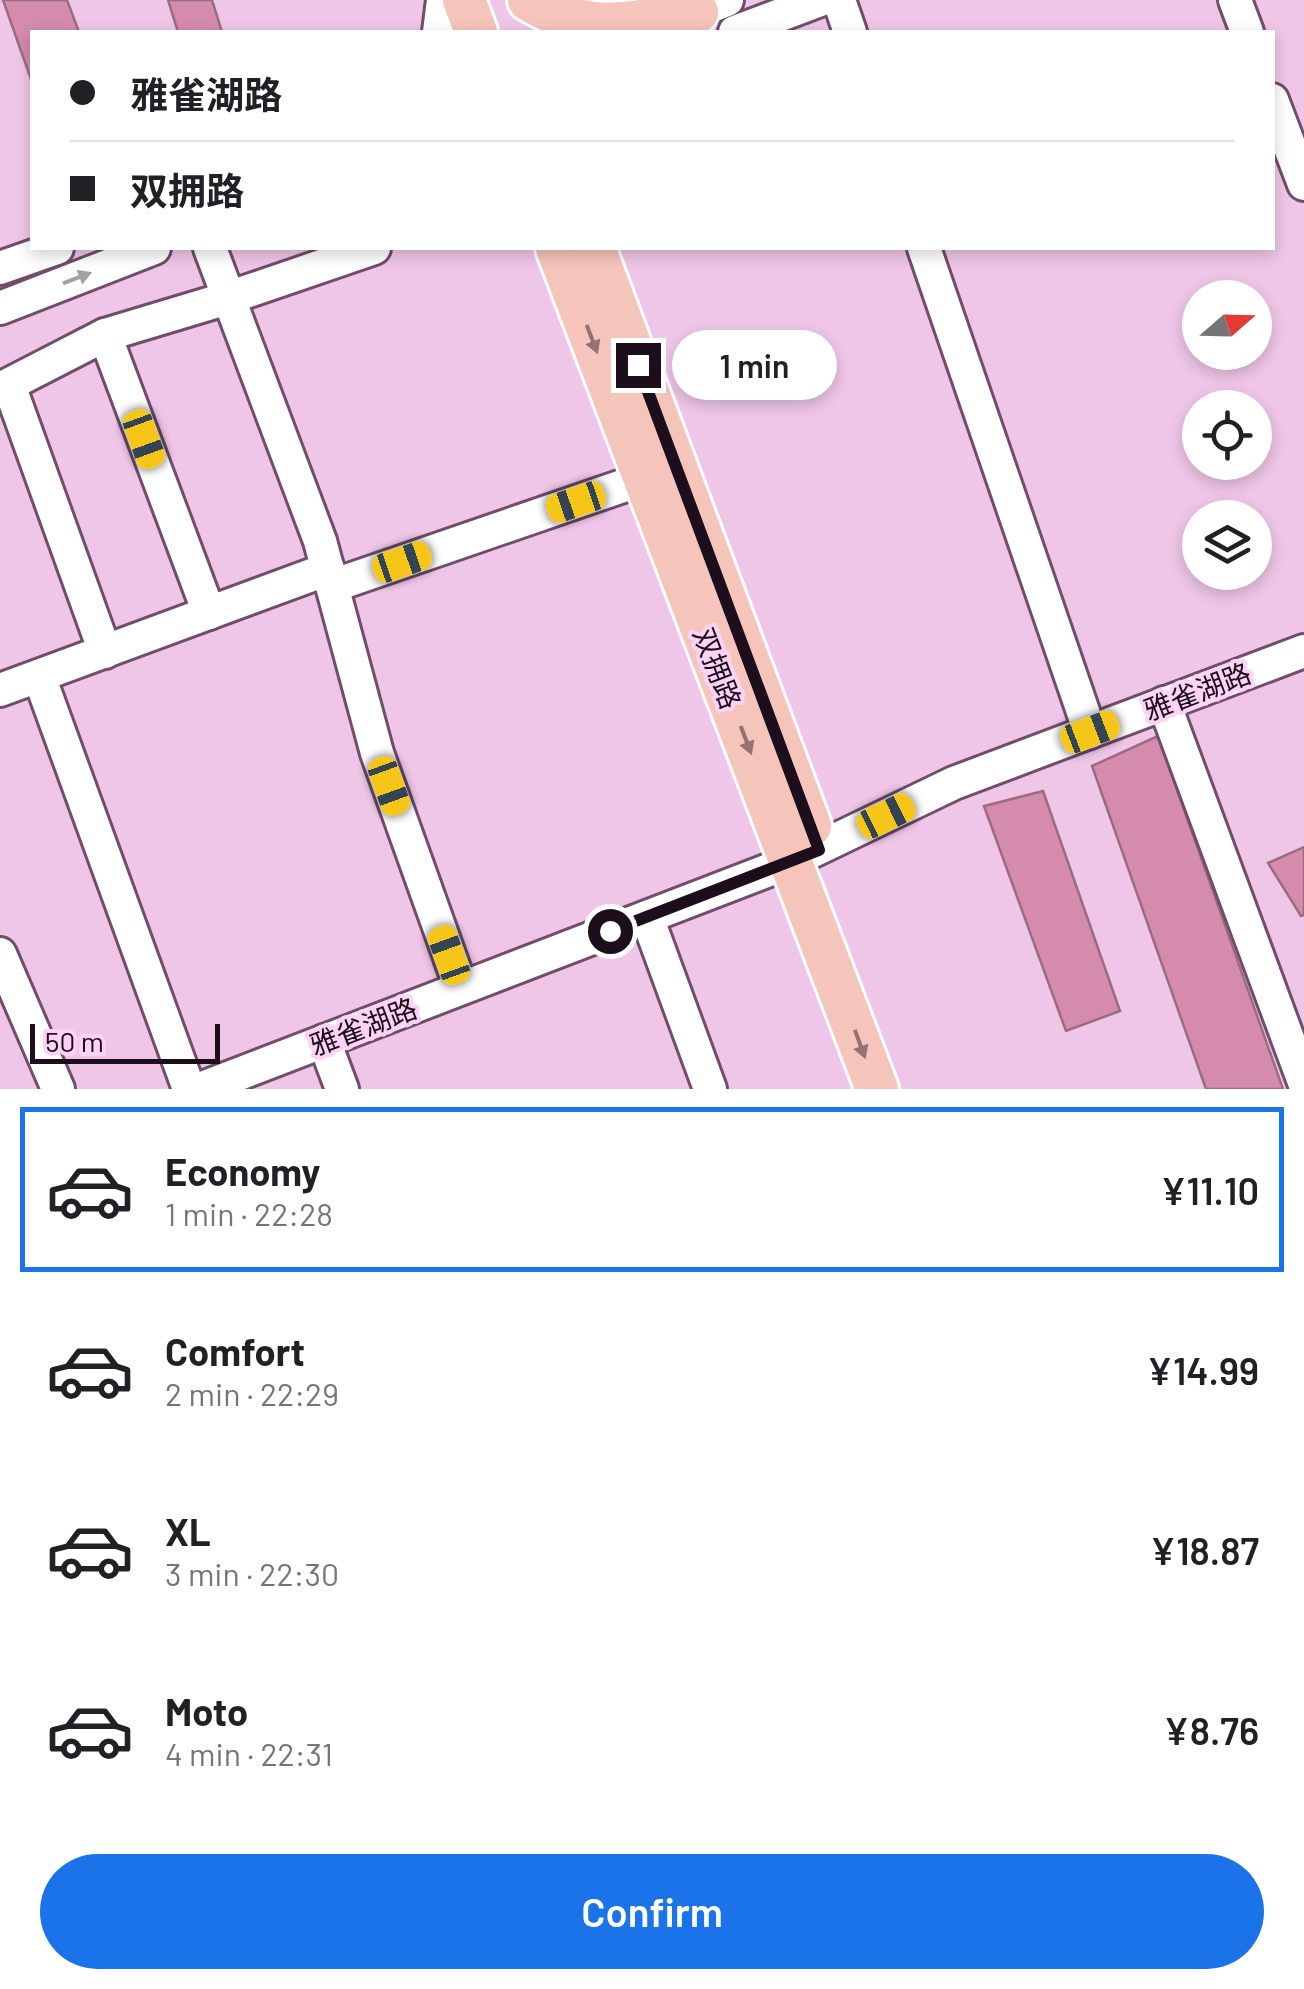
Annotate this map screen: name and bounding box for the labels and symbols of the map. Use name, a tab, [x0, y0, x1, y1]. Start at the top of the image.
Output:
one-way arrow	[63, 269, 93, 285]
north arrow	[1182, 280, 1272, 370]
one-way arrow	[585, 324, 601, 354]
callout: 1 min	[673, 330, 838, 400]
route end	[616, 343, 661, 388]
car	[120, 406, 168, 472]
car	[543, 478, 609, 526]
car	[369, 538, 435, 586]
street label: 双拥路	[687, 623, 749, 713]
street label: 雅雀湖路	[1139, 655, 1255, 727]
car	[1057, 707, 1123, 757]
one-way arrow	[739, 726, 754, 756]
car	[365, 753, 413, 819]
car	[852, 789, 920, 843]
route start	[588, 909, 633, 954]
car	[425, 922, 473, 988]
street label: 雅雀湖路	[305, 990, 421, 1062]
scale bar	[30, 1019, 220, 1064]
one-way arrow	[853, 1030, 868, 1060]

